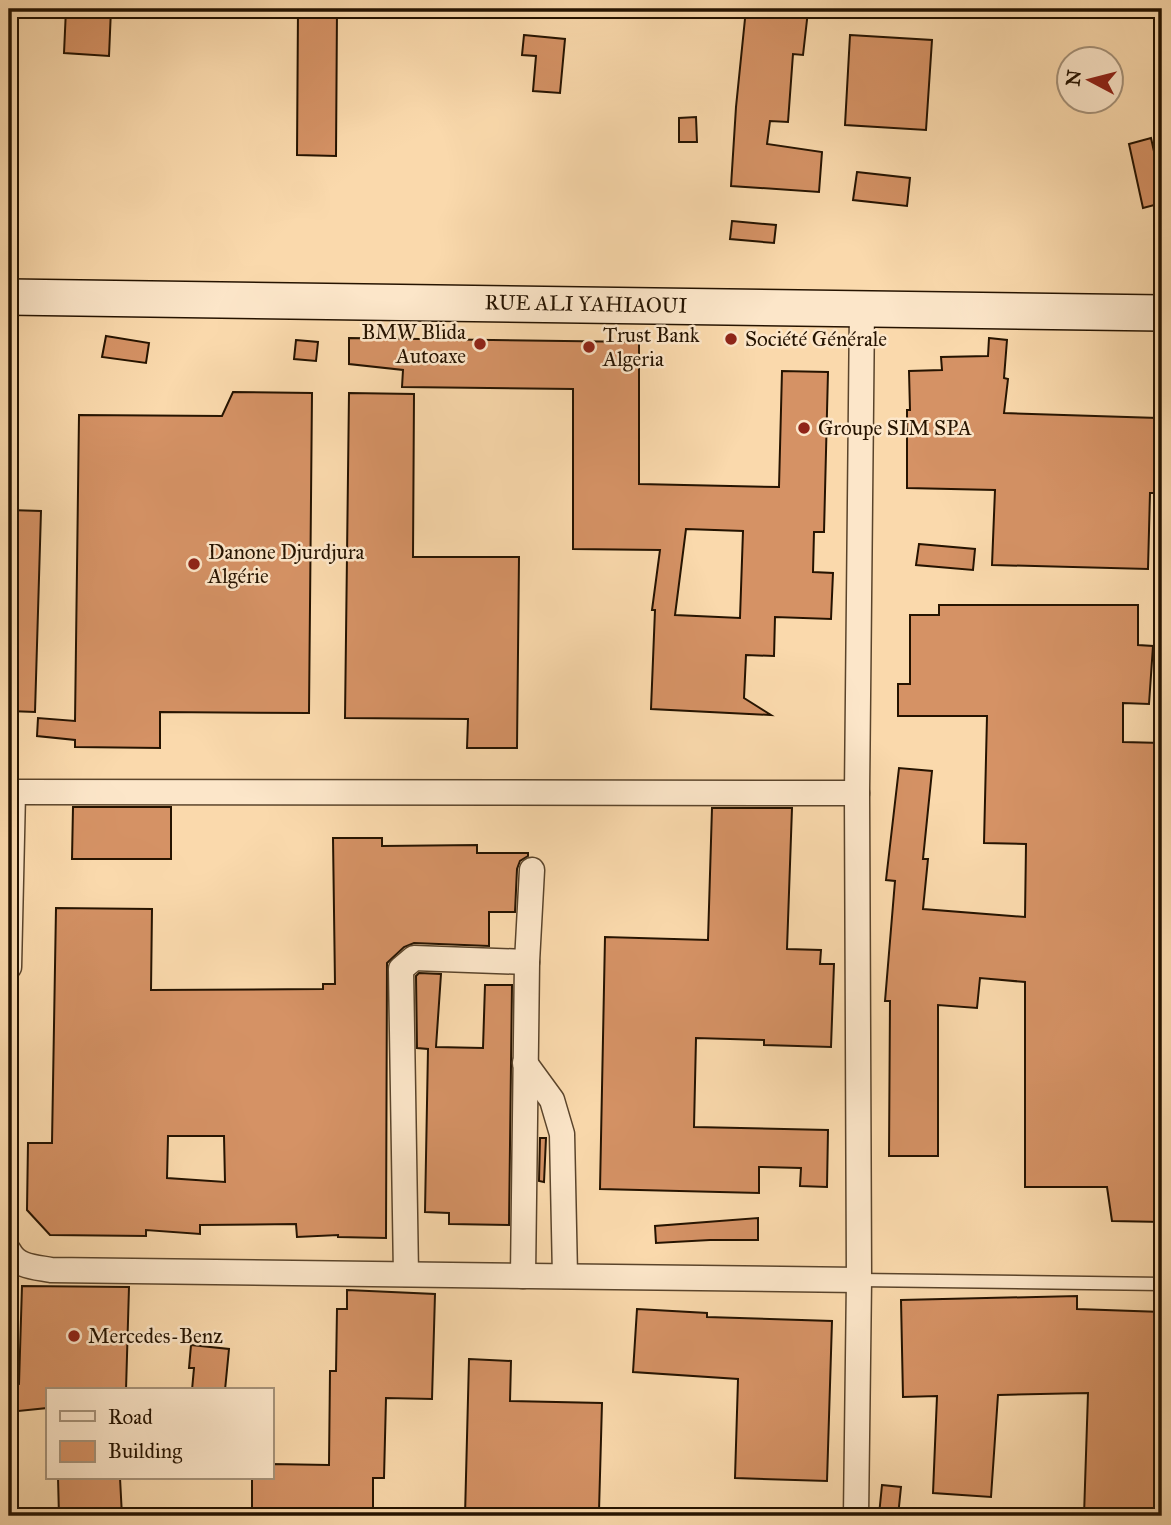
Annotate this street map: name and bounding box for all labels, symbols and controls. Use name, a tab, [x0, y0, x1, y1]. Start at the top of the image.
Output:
north arrow	[1056, 46, 1126, 116]
text: N	[1061, 69, 1086, 87]
street label: RUE ALI YAHIAOUI	[484, 289, 688, 319]
place label: BMW Blida Autoaxe	[361, 319, 466, 369]
place label: Trust Bank Algeria	[602, 322, 700, 372]
place label: Société Générale	[745, 326, 887, 352]
marker: Société Générale	[723, 331, 739, 347]
marker: BMW Blida Autoaxe	[472, 336, 488, 352]
marker: Trust Bank Algeria	[581, 339, 597, 355]
place label: Groupe SIM SPA	[818, 415, 972, 441]
marker: Groupe SIM SPA	[796, 420, 812, 436]
place label: Danone Djurdjura Algérie	[207, 539, 365, 589]
marker: Danone Djurdjura Algérie	[186, 556, 202, 572]
place label: Mercedes-Benz	[88, 1323, 223, 1349]
marker: Mercedes-Benz	[66, 1328, 82, 1344]
legend	[46, 1388, 273, 1480]
text: Road	[108, 1404, 153, 1430]
text: Building	[108, 1438, 182, 1464]

